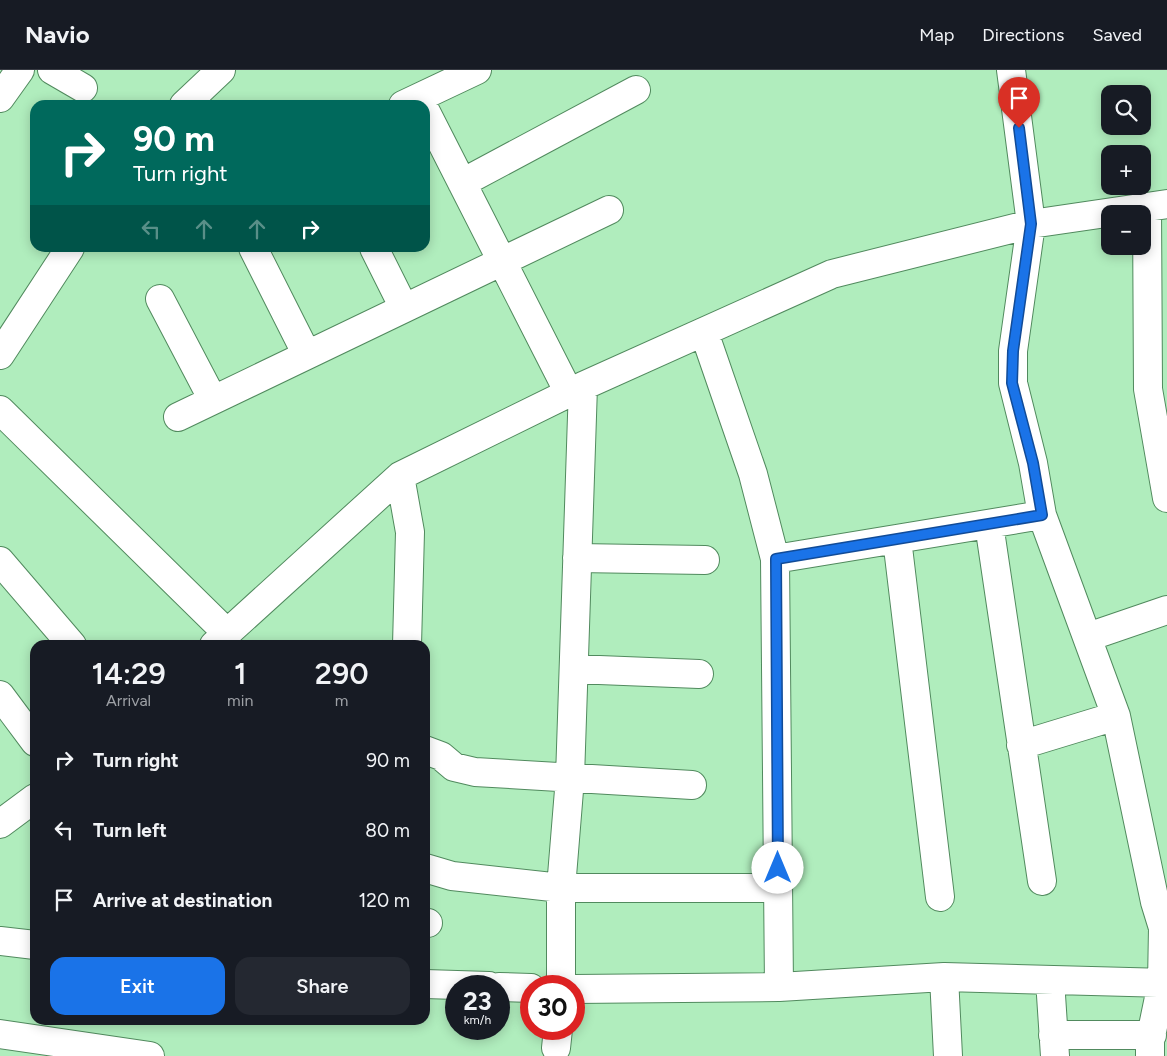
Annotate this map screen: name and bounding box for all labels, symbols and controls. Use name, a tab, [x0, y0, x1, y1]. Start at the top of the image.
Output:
text: Navio	[25, 20, 90, 49]
text: Map	[919, 24, 954, 46]
text: Directions	[982, 24, 1064, 46]
text: Saved	[1092, 24, 1142, 46]
pin	[998, 77, 1040, 128]
icon: arrive	[1005, 84, 1033, 112]
map controls	[1101, 85, 1151, 255]
button: search	[1101, 85, 1151, 135]
text: 90 m	[133, 118, 215, 160]
icon: right	[50, 120, 115, 185]
button: +	[1101, 145, 1151, 195]
text: Turn right	[133, 160, 228, 187]
button: −	[1101, 205, 1151, 255]
icon: left	[137, 215, 165, 243]
icon: ahead	[190, 215, 218, 243]
icon: ahead	[243, 215, 271, 243]
icon: right	[296, 215, 324, 243]
text: 14:29	[91, 655, 166, 692]
text: 1	[234, 655, 247, 692]
text: 290	[315, 655, 369, 692]
text: Arrival	[106, 691, 151, 710]
text: min	[227, 691, 253, 710]
text: m	[335, 691, 348, 710]
icon: right	[50, 746, 78, 774]
text: Turn right	[93, 749, 179, 772]
text: 90 m	[366, 749, 410, 772]
icon: left	[50, 816, 78, 844]
text: Turn left	[93, 819, 167, 842]
text: 80 m	[365, 819, 410, 842]
position arrow	[751, 841, 803, 893]
icon: arrive	[50, 886, 78, 914]
text: Arrive at destination	[93, 889, 272, 912]
text: 120 m	[358, 889, 410, 912]
button: Exit	[50, 957, 225, 1015]
button: Share	[235, 957, 410, 1015]
speed limit sign: 30	[520, 975, 585, 1040]
text: 23	[463, 986, 492, 1016]
text: km/h	[464, 1013, 491, 1027]

